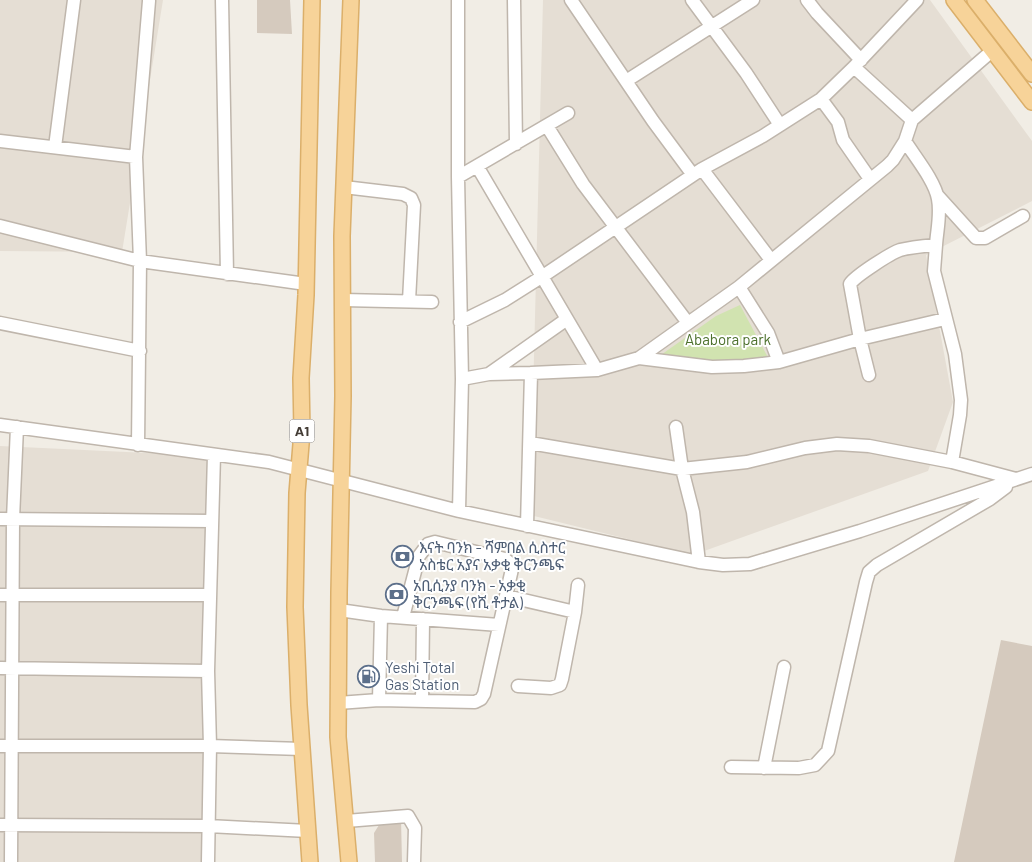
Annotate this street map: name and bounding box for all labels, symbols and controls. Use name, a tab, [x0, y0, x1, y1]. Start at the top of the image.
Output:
park label: Ababora park	[685, 330, 772, 348]
road number: A1	[290, 420, 314, 442]
place label: እናት ባንክ - ሻምበል ሲስተር አስቴር አያና አቃቂ ቅርንጫፍ	[419, 538, 566, 573]
bank icon: እናት ባንክ - ሻምበል ሲስተር አስቴር አያና አቃቂ ቅርንጫፍ	[391, 545, 415, 569]
place label: አቢሲንያ ባንክ - አቃቂ ቅርንጫፍ (የሺ ቶታል)	[413, 576, 526, 611]
bank icon: አቢሲንያ ባንክ - አቃቂ ቅርንጫፍ (የሺ ቶታል)	[385, 583, 409, 607]
place label: Yeshi Total Gas Station	[385, 658, 459, 693]
fuel station icon: Yeshi Total Gas Station	[357, 665, 381, 689]

